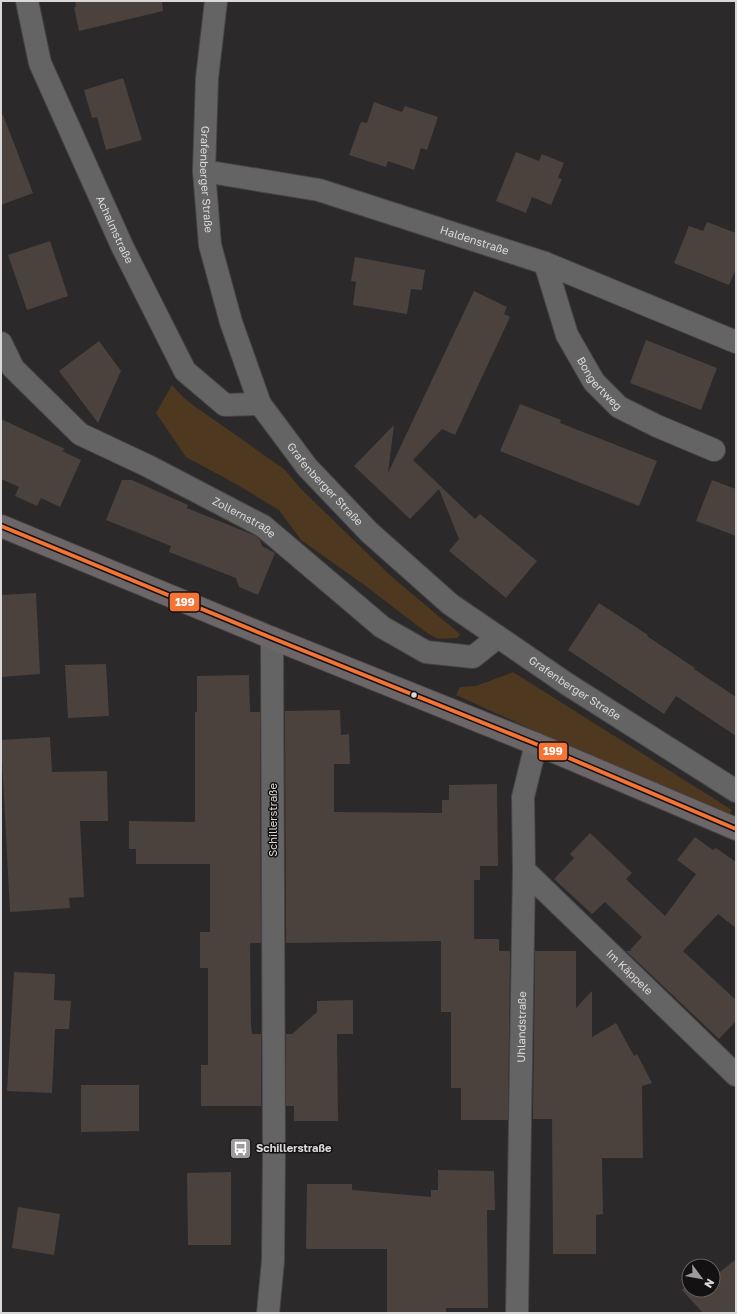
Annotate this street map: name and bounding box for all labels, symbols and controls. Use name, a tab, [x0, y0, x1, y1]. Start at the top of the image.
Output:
street label: Grafenberger Straße	[198, 126, 216, 233]
street label: Achalmstraße	[94, 194, 137, 265]
street label: Haldenstraße	[439, 223, 511, 257]
street label: Bongertweg	[575, 354, 625, 412]
street label: Grafenberger Straße	[285, 440, 366, 528]
street label: Zollernstraße	[211, 494, 279, 540]
line badge: 199	[169, 592, 200, 612]
text: 199	[175, 595, 195, 608]
street label: Grafenberger Straße	[527, 653, 624, 722]
unlabelled marker	[409, 690, 419, 700]
line badge: 199	[538, 742, 568, 761]
text: 199	[543, 744, 563, 757]
street label: Schillerstraße	[266, 783, 279, 857]
street label: Im Käppele	[604, 947, 656, 997]
street label: Uhlandstraße	[514, 991, 528, 1063]
bus stop icon: Schillerstraße	[228, 1135, 254, 1161]
place label: Schillerstraße	[256, 1141, 332, 1154]
north arrow	[681, 1258, 721, 1298]
text: N	[702, 1277, 718, 1291]

